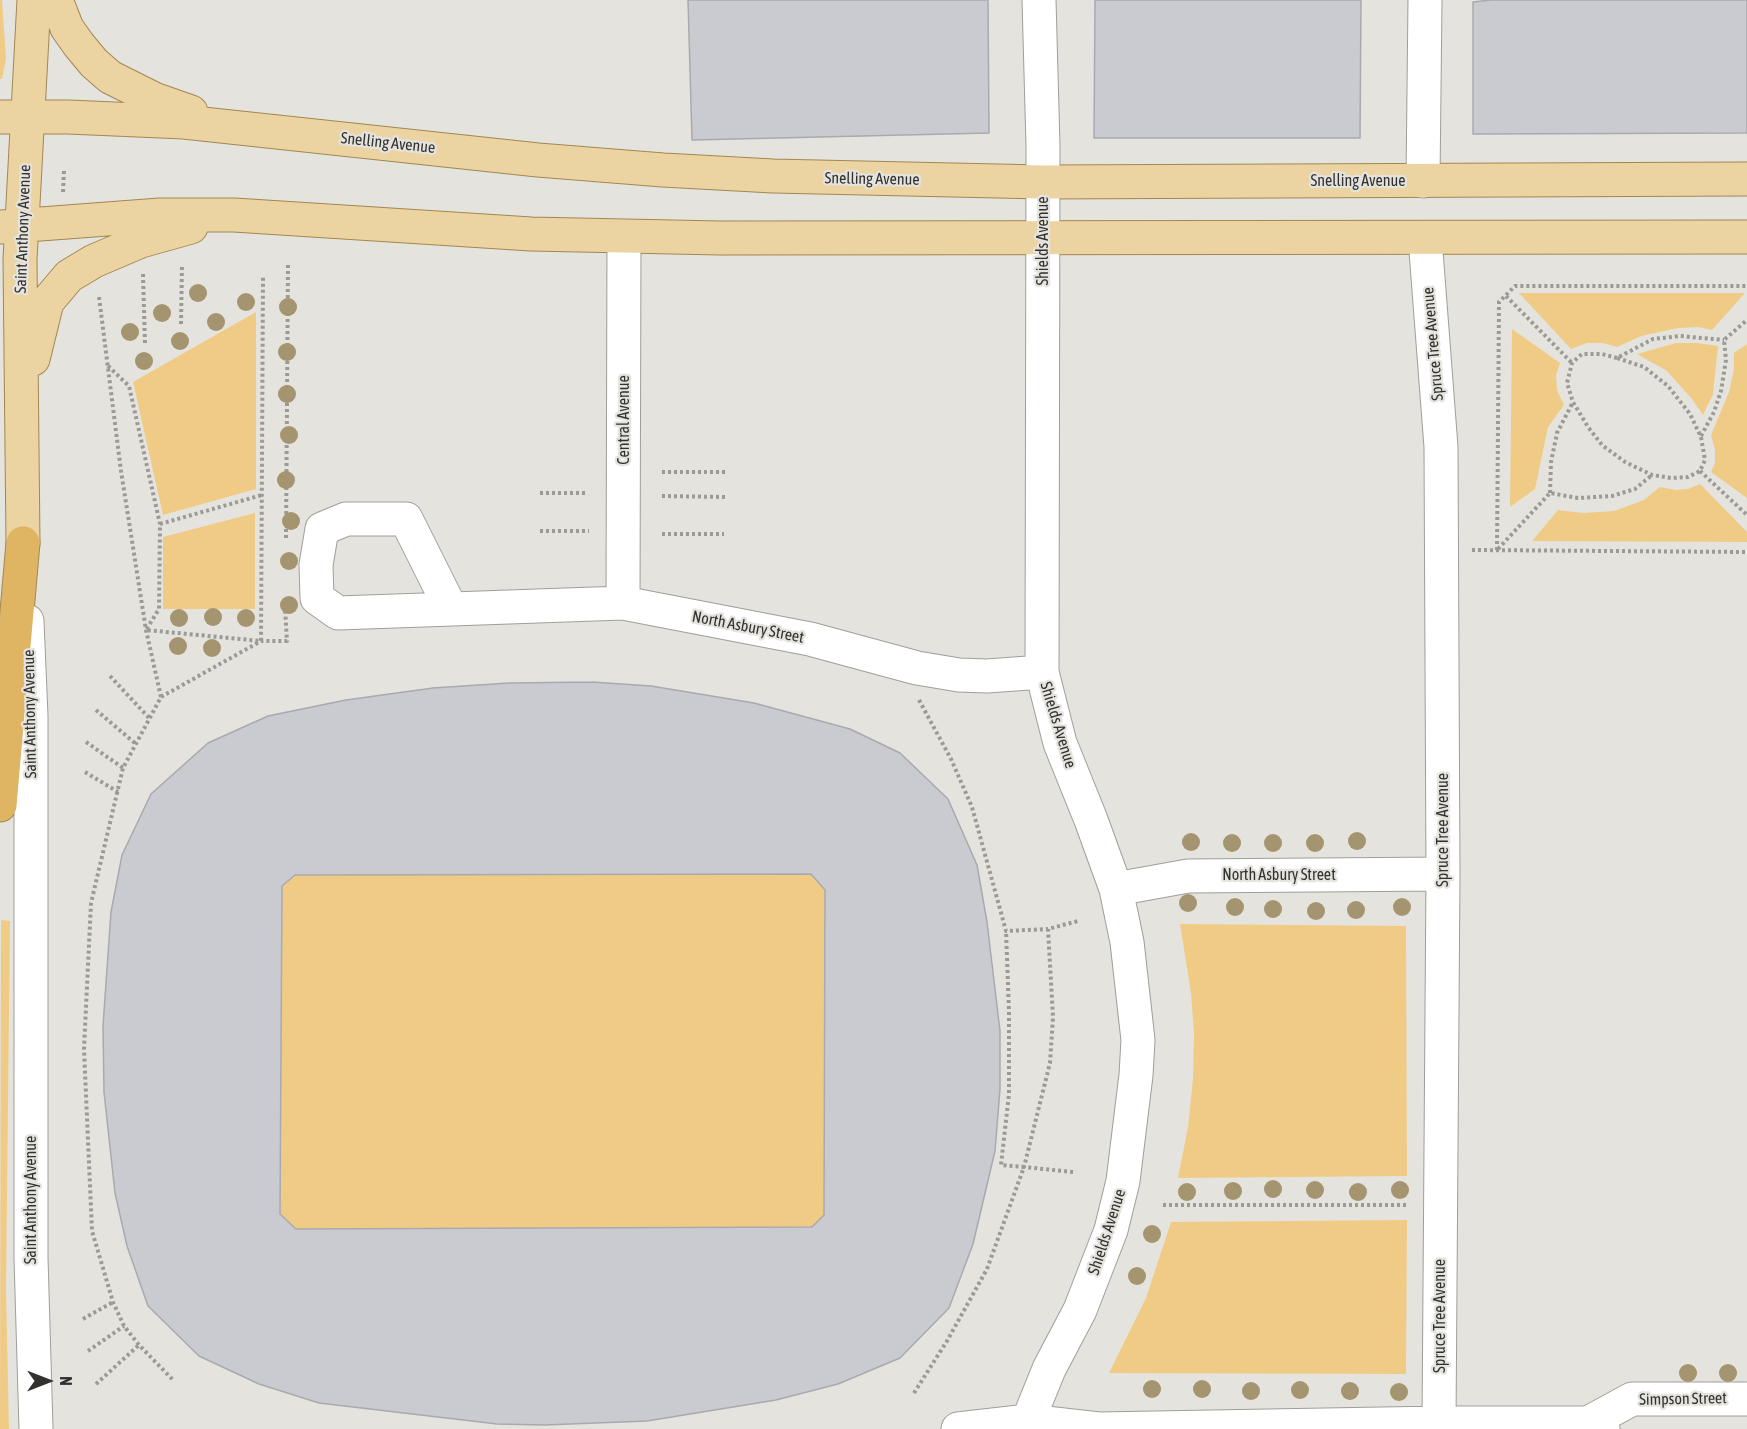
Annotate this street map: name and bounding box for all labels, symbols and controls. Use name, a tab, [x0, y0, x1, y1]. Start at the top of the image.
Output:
street label: Snelling Avenue	[340, 128, 436, 158]
street label: Saint Anthony Avenue	[11, 164, 35, 294]
street label: Snelling Avenue	[824, 169, 920, 189]
street label: Snelling Avenue	[1310, 171, 1406, 191]
street label: Shields Avenue	[1033, 196, 1053, 286]
street label: Spruce Tree Avenue	[1418, 286, 1448, 402]
street label: Central Avenue	[614, 375, 634, 465]
street label: North Asbury Street	[690, 607, 806, 647]
street label: Saint Anthony Avenue	[19, 649, 41, 779]
street label: Shields Avenue	[1036, 680, 1080, 770]
street label: Spruce Tree Avenue	[1433, 773, 1453, 887]
street label: North Asbury Street	[1222, 865, 1336, 885]
street label: Saint Anthony Avenue	[21, 1136, 41, 1264]
street label: Shields Avenue	[1084, 1187, 1130, 1277]
street label: Spruce Tree Avenue	[1430, 1259, 1450, 1373]
north arrow	[18, 1351, 78, 1411]
text: N	[57, 1376, 75, 1386]
street label: Simpson Street	[1639, 1389, 1727, 1409]

